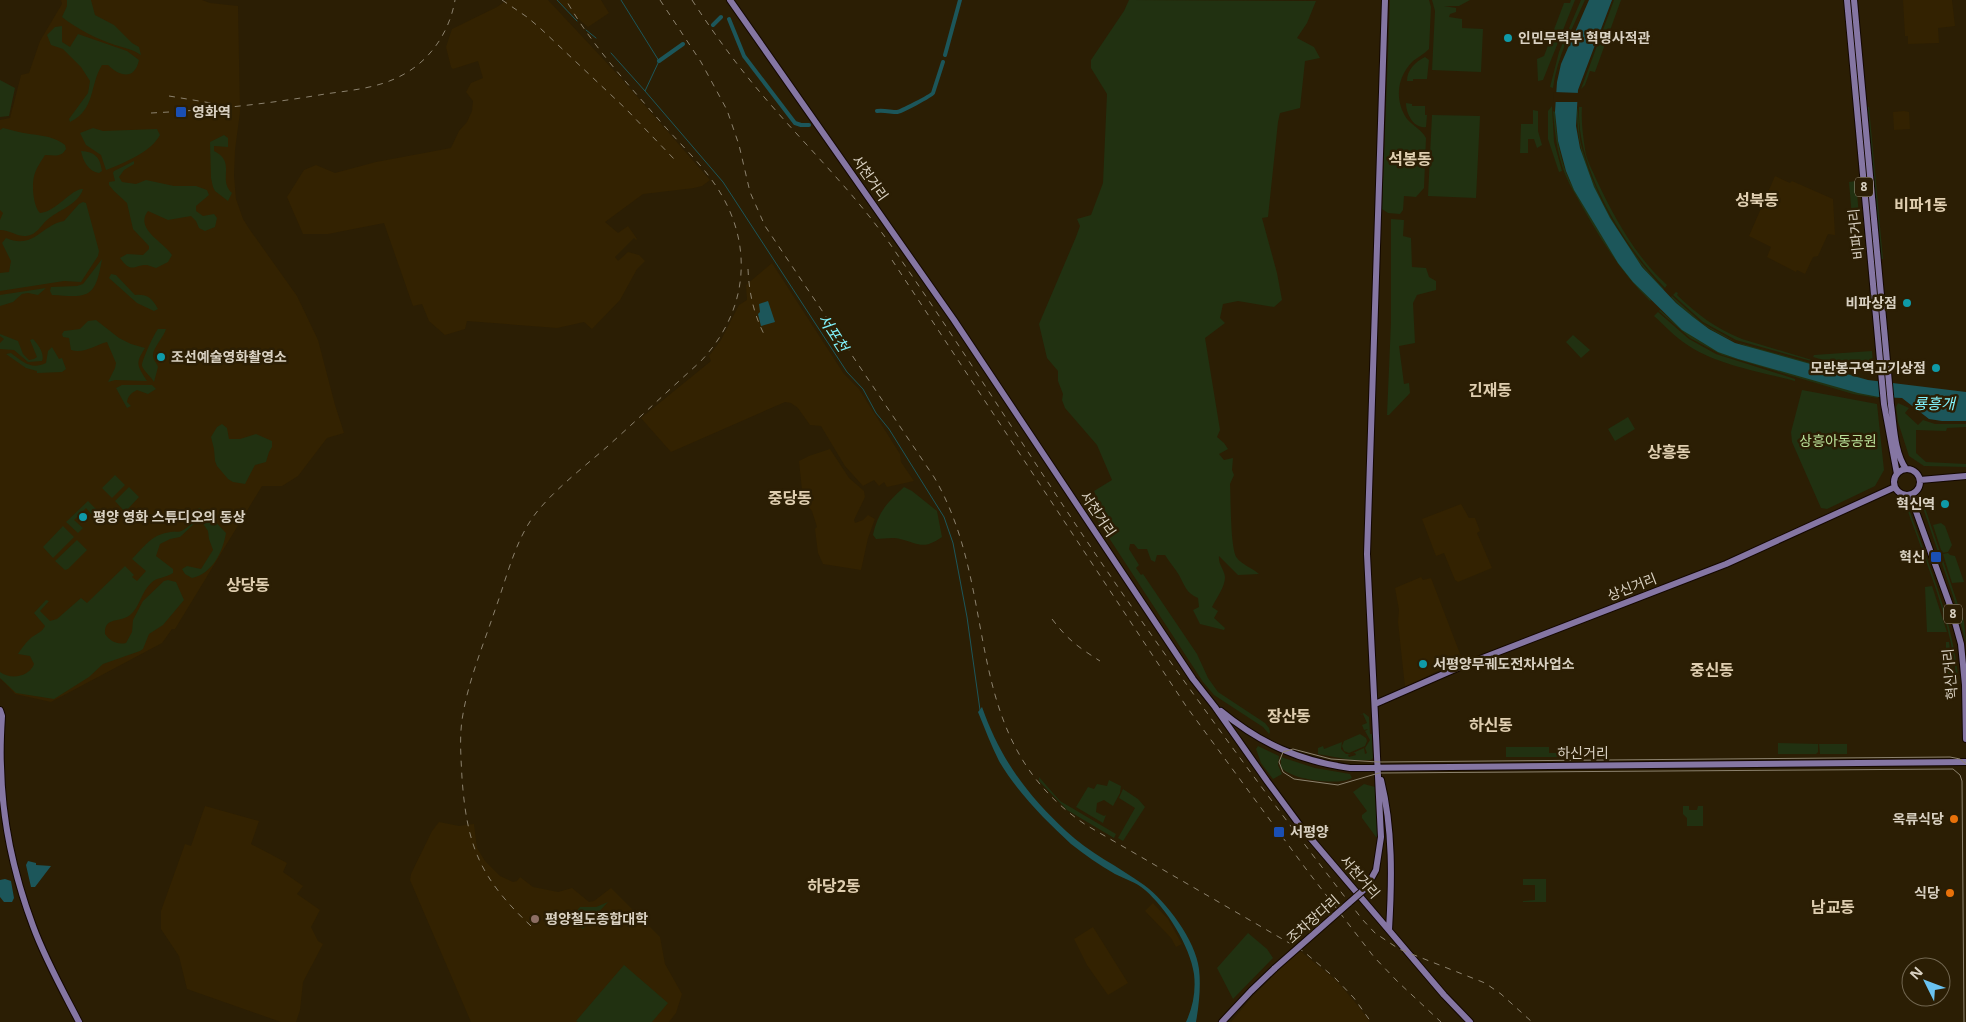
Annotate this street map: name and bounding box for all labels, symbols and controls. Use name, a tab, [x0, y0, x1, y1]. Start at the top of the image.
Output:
place label: 인민무력부 혁명사적관	[1518, 28, 1651, 47]
marker: 인민무력부 혁명사적관	[1502, 32, 1514, 44]
place label: 영화역	[192, 102, 231, 121]
marker: 영화역	[174, 105, 188, 119]
district label: 석봉동	[1388, 148, 1432, 170]
street label: 서천거리	[848, 151, 893, 204]
road number: 8	[1855, 178, 1873, 196]
district label: 성북동	[1735, 189, 1779, 211]
district label: 비파1동	[1894, 194, 1948, 216]
street label: 비파거리	[1843, 207, 1868, 261]
place label: 비파상점	[1845, 293, 1897, 312]
marker: 비파상점	[1901, 297, 1913, 309]
water label: 서포천	[814, 310, 855, 357]
place label: 조선예술영화촬영소	[171, 347, 287, 366]
marker: 조선예술영화촬영소	[155, 351, 167, 363]
place label: 모란봉구역고기상점	[1810, 358, 1926, 377]
marker: 모란봉구역고기상점	[1930, 362, 1942, 374]
district label: 긴재동	[1468, 379, 1512, 401]
water label: 룡흥개	[1913, 393, 1957, 413]
park label: 상흥아동공원	[1799, 431, 1877, 450]
district label: 상흥동	[1647, 441, 1691, 463]
district label: 중당동	[768, 487, 812, 509]
street label: 서천거리	[1076, 487, 1121, 540]
place label: 혁신역	[1896, 494, 1935, 513]
marker: 혁신역	[1939, 498, 1951, 510]
place label: 평양 영화 스튜디오의 동상	[93, 507, 246, 526]
marker: 평양 영화 스튜디오의 동상	[77, 511, 89, 523]
place label: 혁신	[1899, 547, 1925, 566]
marker: 혁신	[1929, 550, 1943, 564]
street label: 상신거리	[1604, 568, 1659, 605]
district label: 상당동	[226, 574, 270, 596]
road number: 8	[1944, 604, 1962, 624]
street label: 혁신거리	[1938, 648, 1961, 701]
place label: 서평양무궤도전차사업소	[1433, 654, 1575, 673]
marker: 서평양무궤도전차사업소	[1417, 658, 1429, 670]
district label: 중신동	[1690, 659, 1734, 681]
district label: 장산동	[1267, 705, 1311, 727]
district label: 하신동	[1469, 714, 1513, 736]
street label: 하신거리	[1557, 743, 1609, 762]
place label: 옥류식당	[1892, 809, 1944, 828]
marker: 옥류식당	[1948, 813, 1960, 825]
place label: 서평양	[1290, 822, 1329, 841]
marker: 서평양	[1272, 825, 1286, 839]
street label: 서천거리	[1336, 851, 1384, 902]
district label: 하당2동	[807, 875, 861, 897]
place label: 식당	[1914, 883, 1940, 902]
marker: 식당	[1944, 887, 1956, 899]
street label: 조차장다리	[1282, 890, 1343, 947]
district label: 남교동	[1811, 896, 1855, 918]
place label: 평양철도종합대학	[545, 909, 648, 928]
marker: 평양철도종합대학	[529, 913, 541, 925]
north arrow	[1901, 957, 1951, 1007]
text: N	[1905, 962, 1927, 984]

